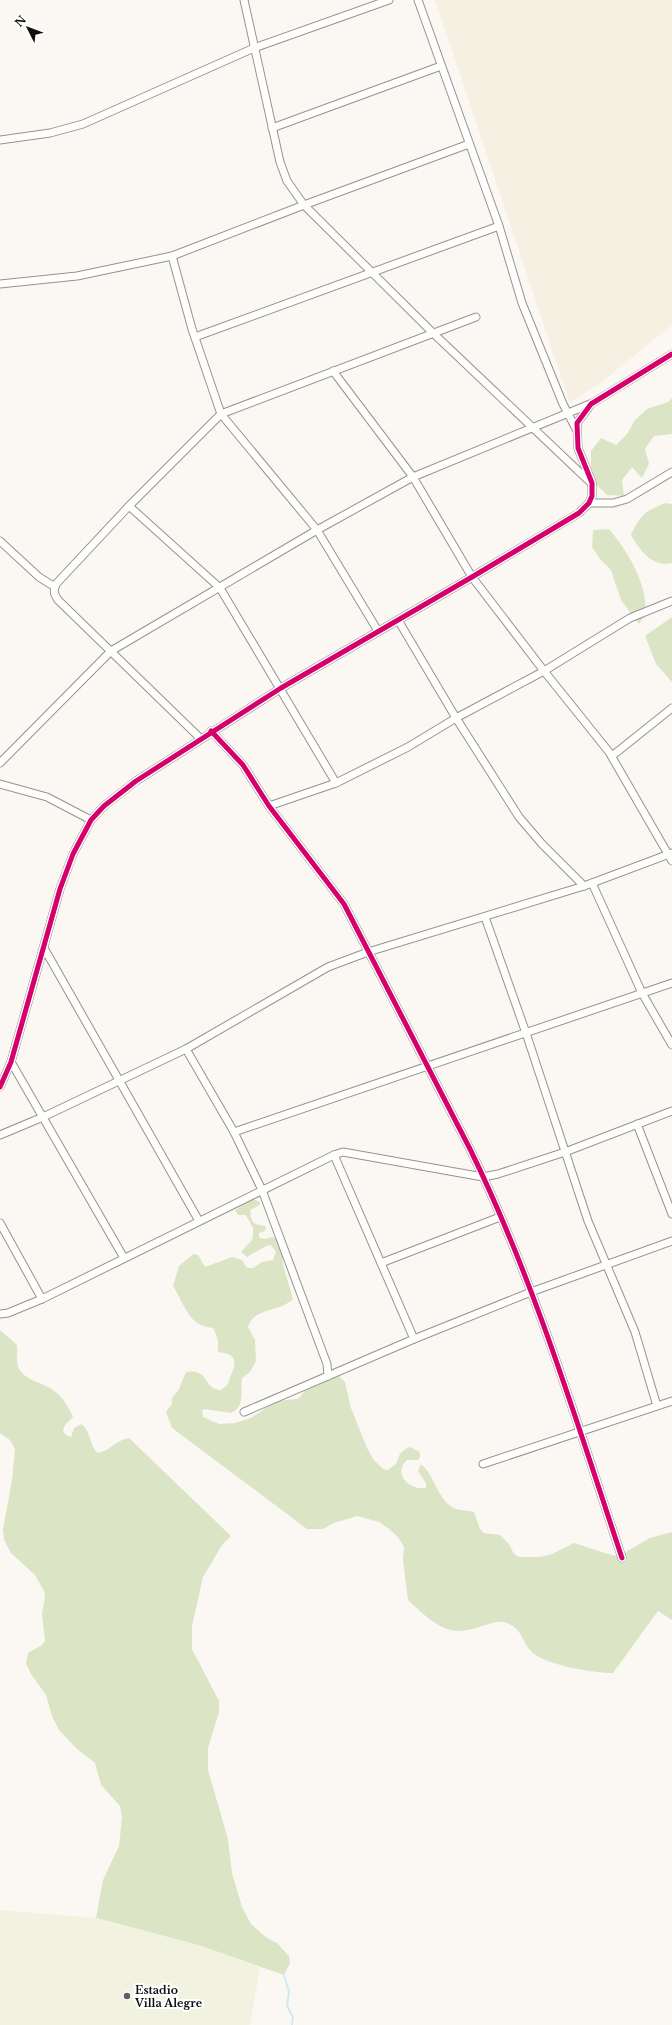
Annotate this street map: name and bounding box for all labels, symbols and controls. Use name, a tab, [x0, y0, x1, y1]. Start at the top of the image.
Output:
north arrow	[8, 8, 48, 48]
text: N	[12, 12, 30, 30]
place label: Estadio Villa Alegre	[134, 1983, 203, 2010]
marker: Estadio Villa Alegre	[122, 1991, 132, 2001]

